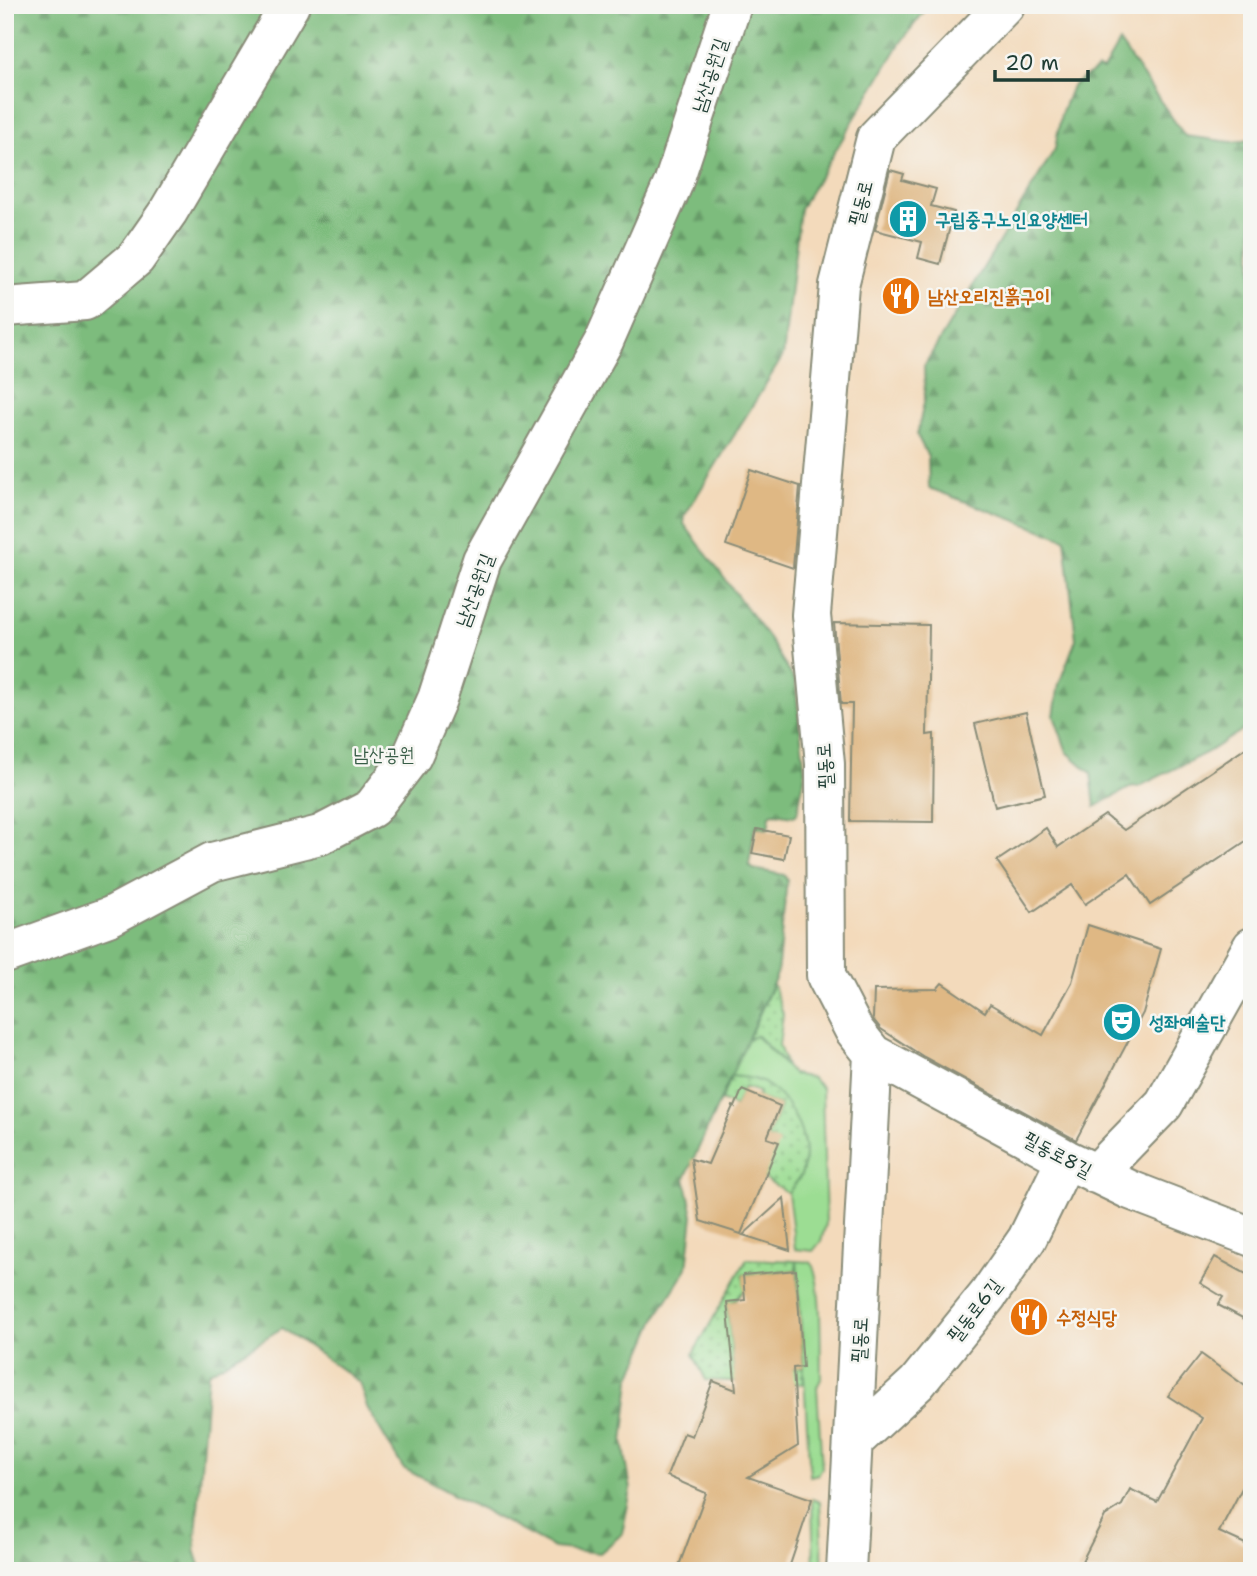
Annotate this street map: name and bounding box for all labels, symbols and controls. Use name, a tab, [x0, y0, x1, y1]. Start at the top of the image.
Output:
street label: 남산공원길	[686, 35, 733, 115]
scale bar	[995, 38, 1087, 82]
text: 20 m	[1005, 49, 1059, 77]
street label: 필동로	[843, 178, 878, 228]
building icon: 구립중구노인요양센터	[887, 198, 929, 240]
place label: 구립중구노인요양센터	[935, 207, 1088, 232]
restaurant icon: 남산오리진흙구이	[880, 275, 922, 317]
place label: 남산오리진흙구이	[928, 284, 1050, 309]
street label: 남산공원길	[450, 550, 499, 630]
park label: 남산공원	[353, 742, 415, 767]
street label: 필동로	[811, 742, 838, 790]
theatre icon: 성좌예술단	[1101, 1001, 1143, 1043]
place label: 성좌예술단	[1149, 1010, 1226, 1035]
street label: 필동로8길	[1019, 1126, 1097, 1183]
street label: 필동로6길	[942, 1273, 1007, 1347]
restaurant icon: 수정식당	[1008, 1296, 1050, 1338]
place label: 수정식당	[1056, 1305, 1118, 1330]
street label: 필동로	[846, 1316, 873, 1364]

